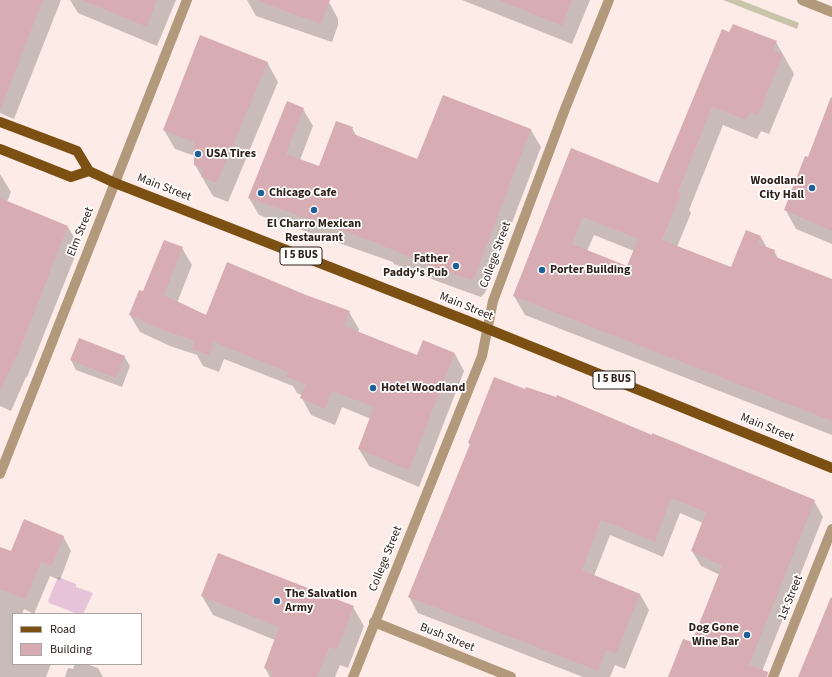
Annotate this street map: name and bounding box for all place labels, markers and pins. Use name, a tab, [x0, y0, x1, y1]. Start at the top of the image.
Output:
place label: USA Tires	[206, 147, 256, 161]
marker: USA Tires	[193, 149, 203, 159]
place label: Woodland City Hall	[751, 174, 804, 202]
marker: Woodland City Hall	[807, 183, 817, 193]
place label: Chicago Cafe	[269, 186, 337, 200]
marker: Chicago Cafe	[256, 188, 266, 198]
marker: El Charro Mexican Restaurant	[309, 205, 319, 215]
place label: El Charro Mexican Restaurant	[267, 217, 361, 245]
place label: Father Paddy's Pub	[383, 252, 448, 280]
marker: Father Paddy's Pub	[451, 261, 461, 271]
place label: Porter Building	[550, 263, 630, 277]
marker: Porter Building	[537, 265, 547, 275]
place label: Hotel Woodland	[381, 381, 465, 395]
marker: Hotel Woodland	[368, 383, 378, 393]
place label: The Salvation Army	[285, 587, 357, 615]
marker: The Salvation Army	[272, 596, 282, 606]
place label: Dog Gone Wine Bar	[689, 621, 739, 649]
marker: Dog Gone Wine Bar	[742, 630, 752, 640]

